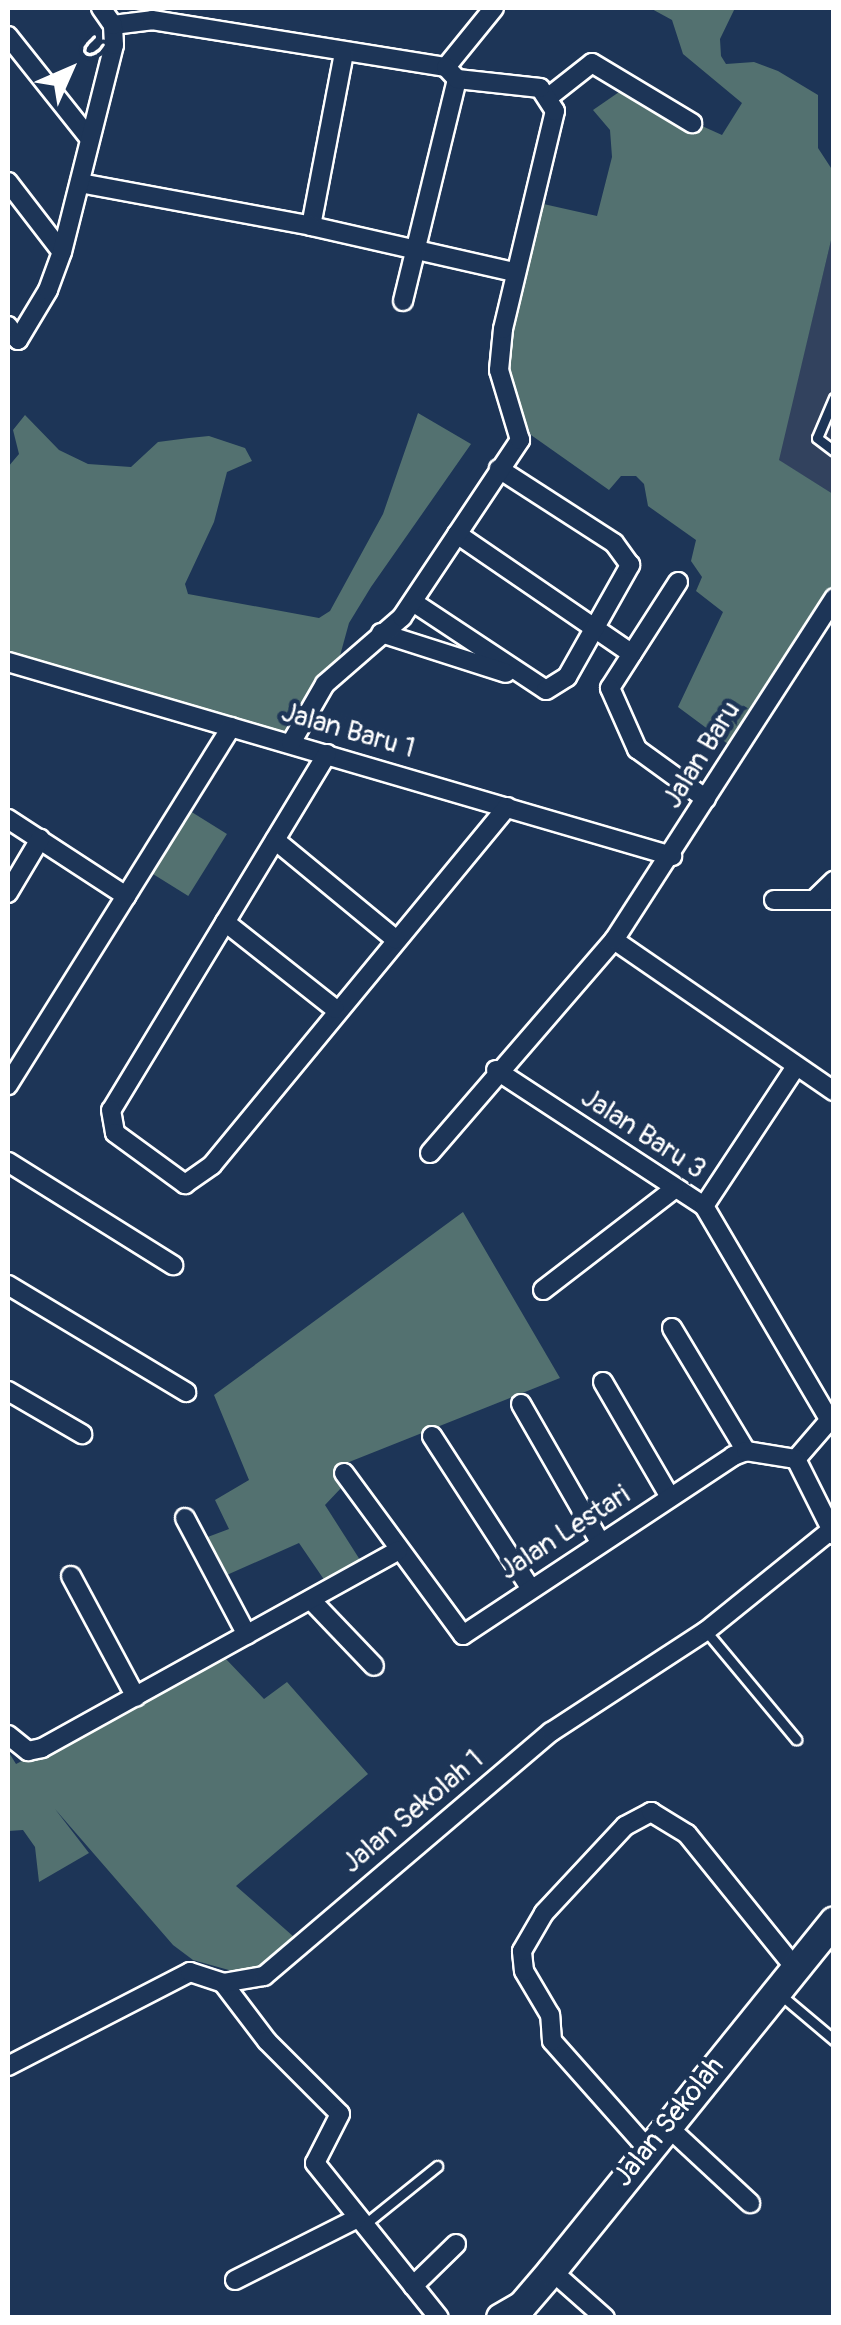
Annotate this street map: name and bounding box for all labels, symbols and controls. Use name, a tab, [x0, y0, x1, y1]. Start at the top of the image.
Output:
north arrow	[20, 20, 120, 120]
text: U	[73, 29, 110, 67]
street label: Jalan Baru	[656, 695, 748, 815]
street label: Jalan Baru 1	[277, 696, 419, 766]
street label: Jalan Baru 3	[574, 1081, 712, 1187]
street label: Jalan Lestari	[494, 1478, 636, 1588]
street label: Jalan Sekolah 1	[336, 1743, 490, 1881]
street label: Jalan Sekolah	[607, 2050, 731, 2194]

